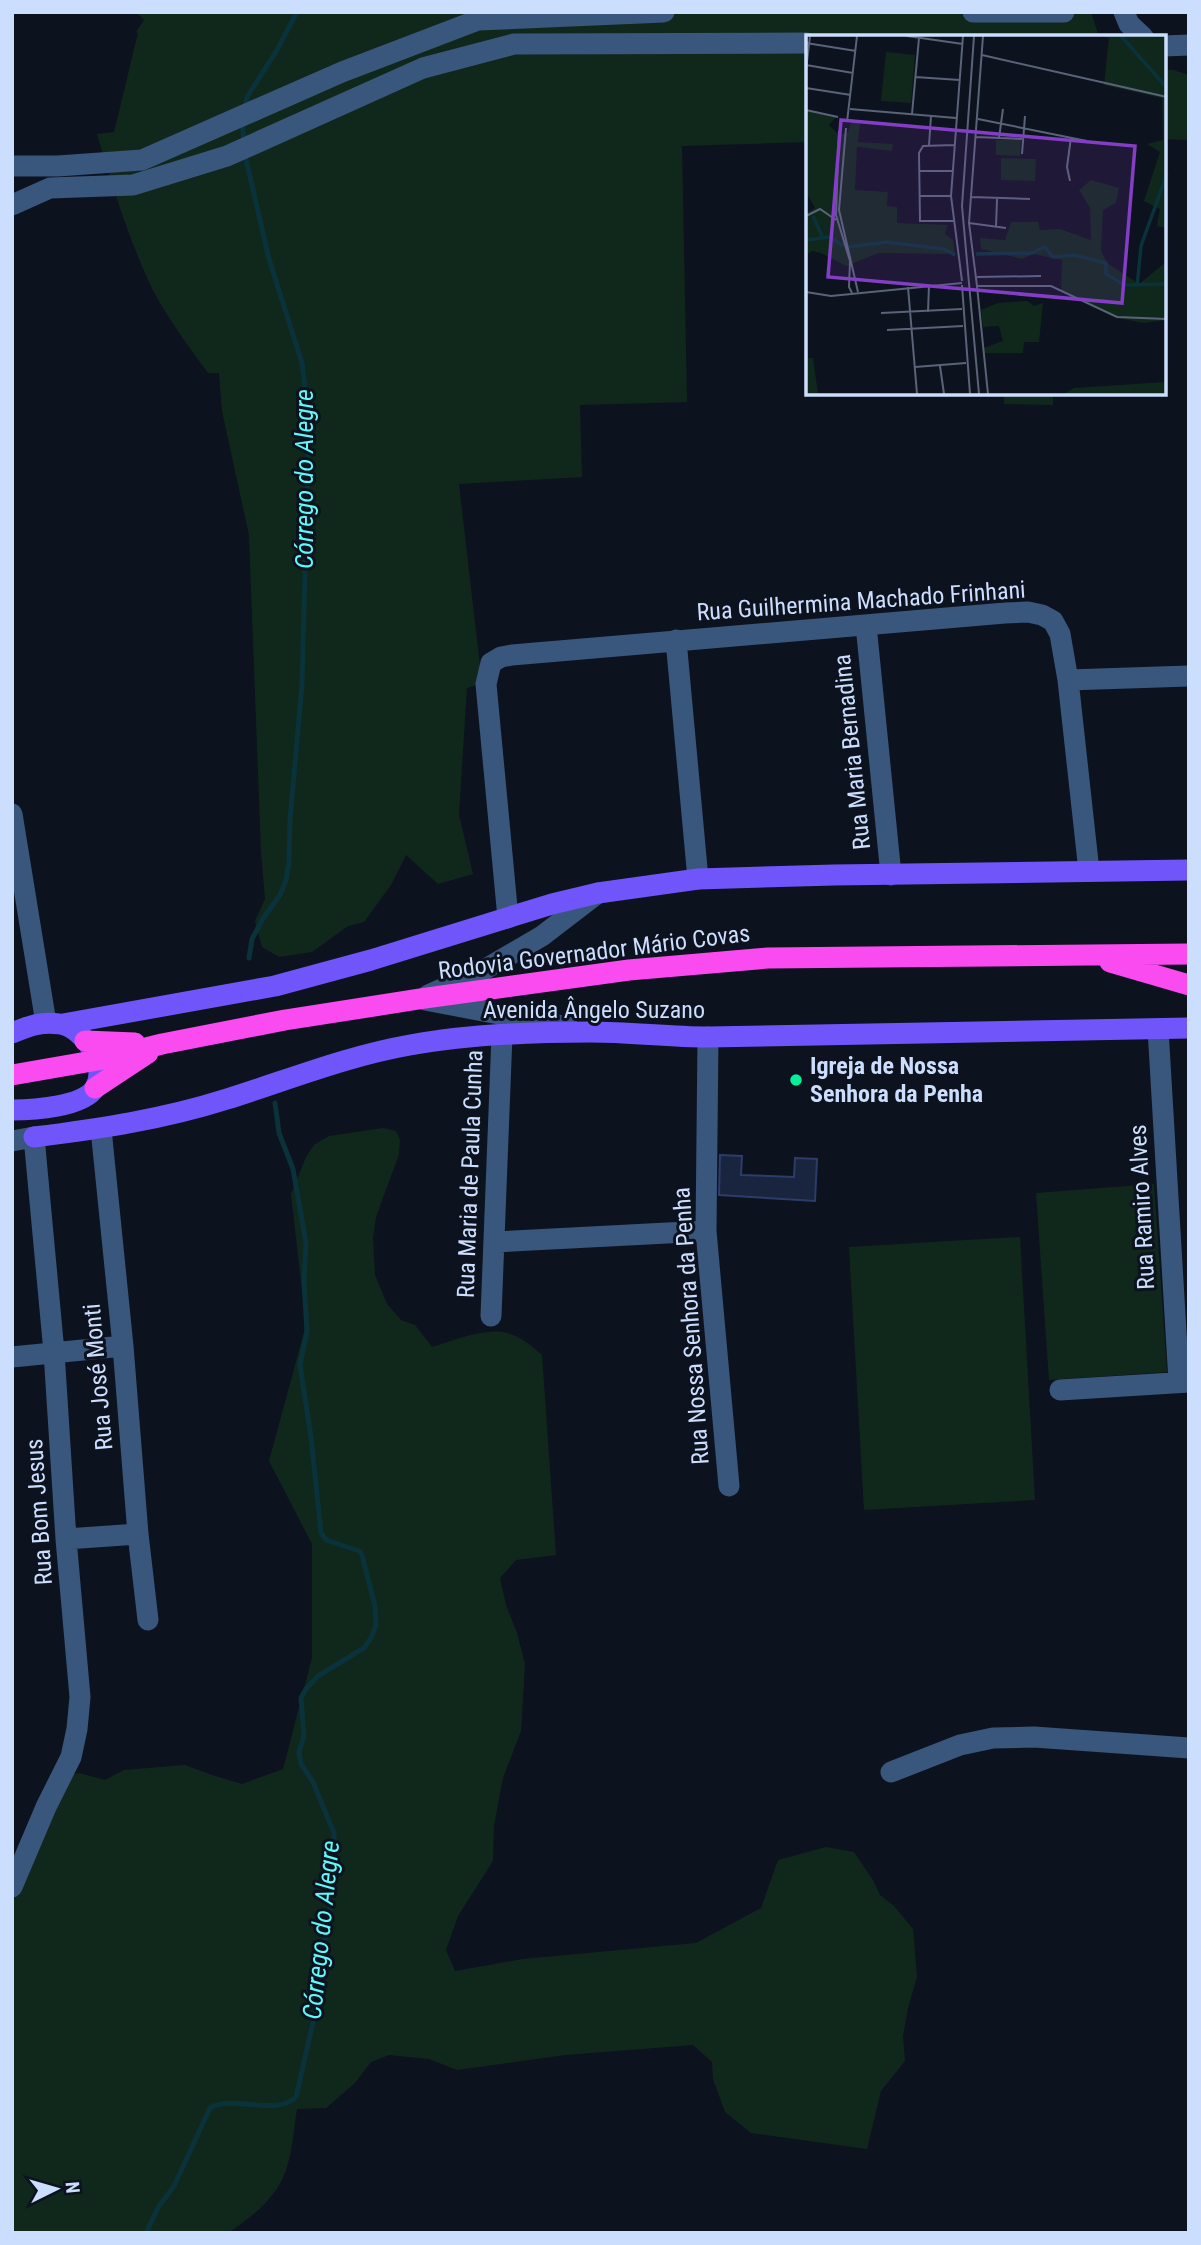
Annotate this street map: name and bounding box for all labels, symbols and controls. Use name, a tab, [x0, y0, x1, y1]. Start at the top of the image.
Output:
inset map	[806, 35, 1166, 396]
water label: Córrego do Alegre	[289, 389, 319, 569]
street label: Rua Guilhermina Machado Frinhani	[696, 576, 1026, 626]
street label: Rua Maria Bernadina	[828, 653, 876, 851]
street label: Rodovia Governador Mário Covas	[436, 919, 752, 985]
street label: Avenida Ângelo Suzano	[483, 996, 705, 1024]
street label: Rua Maria de Paula Cunha	[452, 1050, 488, 1298]
place label: Igreja de Nossa Senhora da Penha	[810, 1052, 983, 1108]
marker: Igreja de Nossa Senhora da Penha	[788, 1072, 804, 1088]
street label: Rua Ramiro Alves	[1124, 1124, 1160, 1290]
street label: Rua Nossa Senhora da Penha	[667, 1186, 715, 1466]
street label: Rua José Monti	[78, 1303, 118, 1451]
street label: Rua Bom Jesus	[20, 1438, 58, 1586]
water label: Córrego do Alegre	[297, 1839, 345, 2021]
north arrow	[21, 2154, 91, 2224]
text: N	[60, 2181, 84, 2194]

